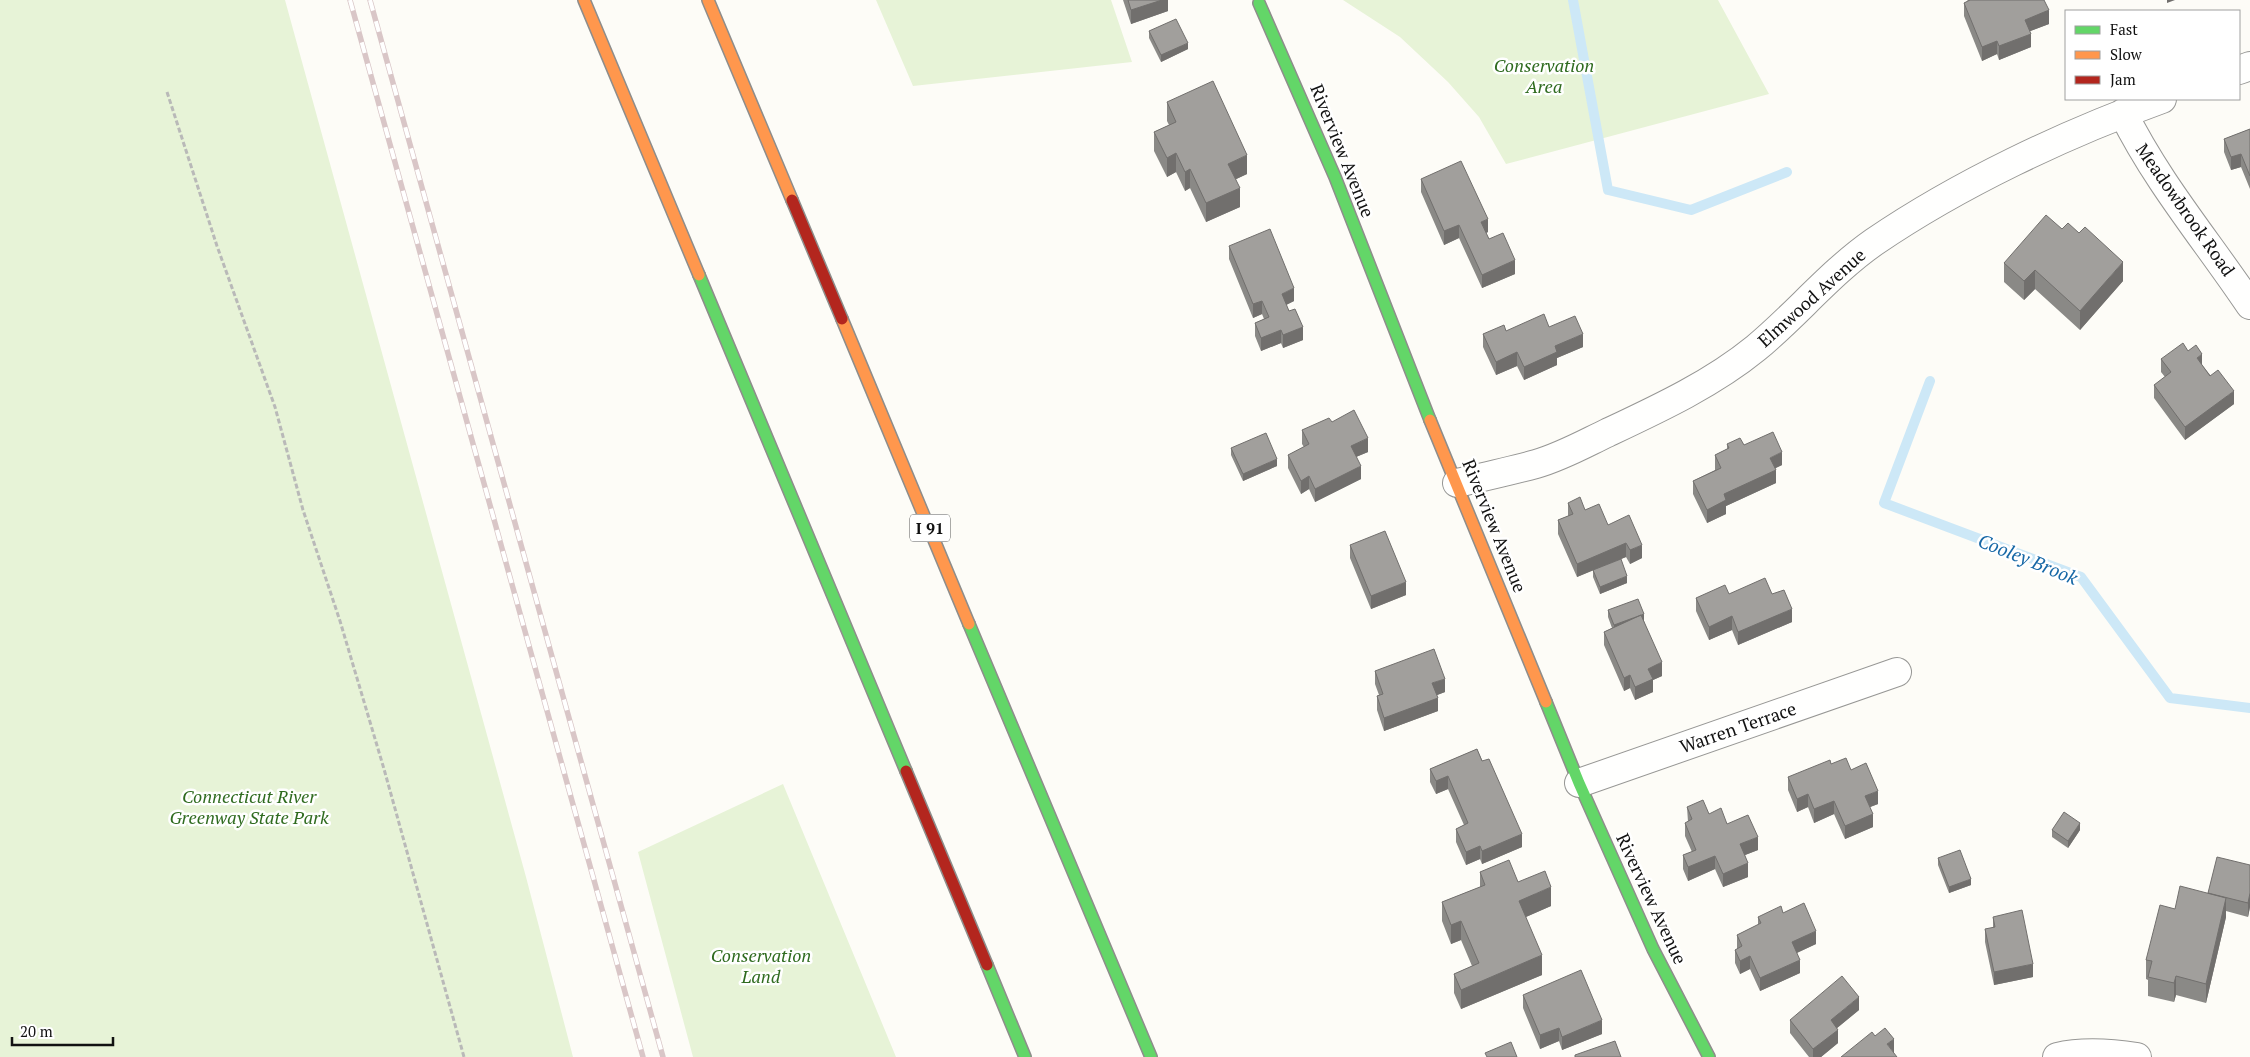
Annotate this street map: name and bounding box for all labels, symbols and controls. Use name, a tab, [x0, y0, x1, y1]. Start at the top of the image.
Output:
legend	[2065, 10, 2240, 100]
text: Fast	[2110, 19, 2138, 39]
text: Slow	[2110, 44, 2143, 64]
park label: Conservation Area	[1494, 53, 1594, 98]
text: Jam	[2110, 69, 2136, 89]
street label: Riverview Avenue	[1305, 80, 1381, 221]
street label: Meadowbrook Road	[2131, 138, 2241, 281]
street label: Elmwood Avenue	[1752, 242, 1870, 352]
street label: Riverview Avenue	[1457, 455, 1533, 596]
road number: I 91	[910, 514, 950, 542]
water label: Cooley Brook	[1975, 527, 2083, 590]
street label: Warren Terrace	[1676, 696, 1799, 758]
park label: Connecticut River Greenway State Park	[169, 784, 329, 829]
street label: Riverview Avenue	[1611, 829, 1693, 968]
park label: Conservation Land	[711, 943, 811, 988]
scale bar	[12, 1014, 114, 1046]
text: 20 m	[20, 1021, 53, 1041]

